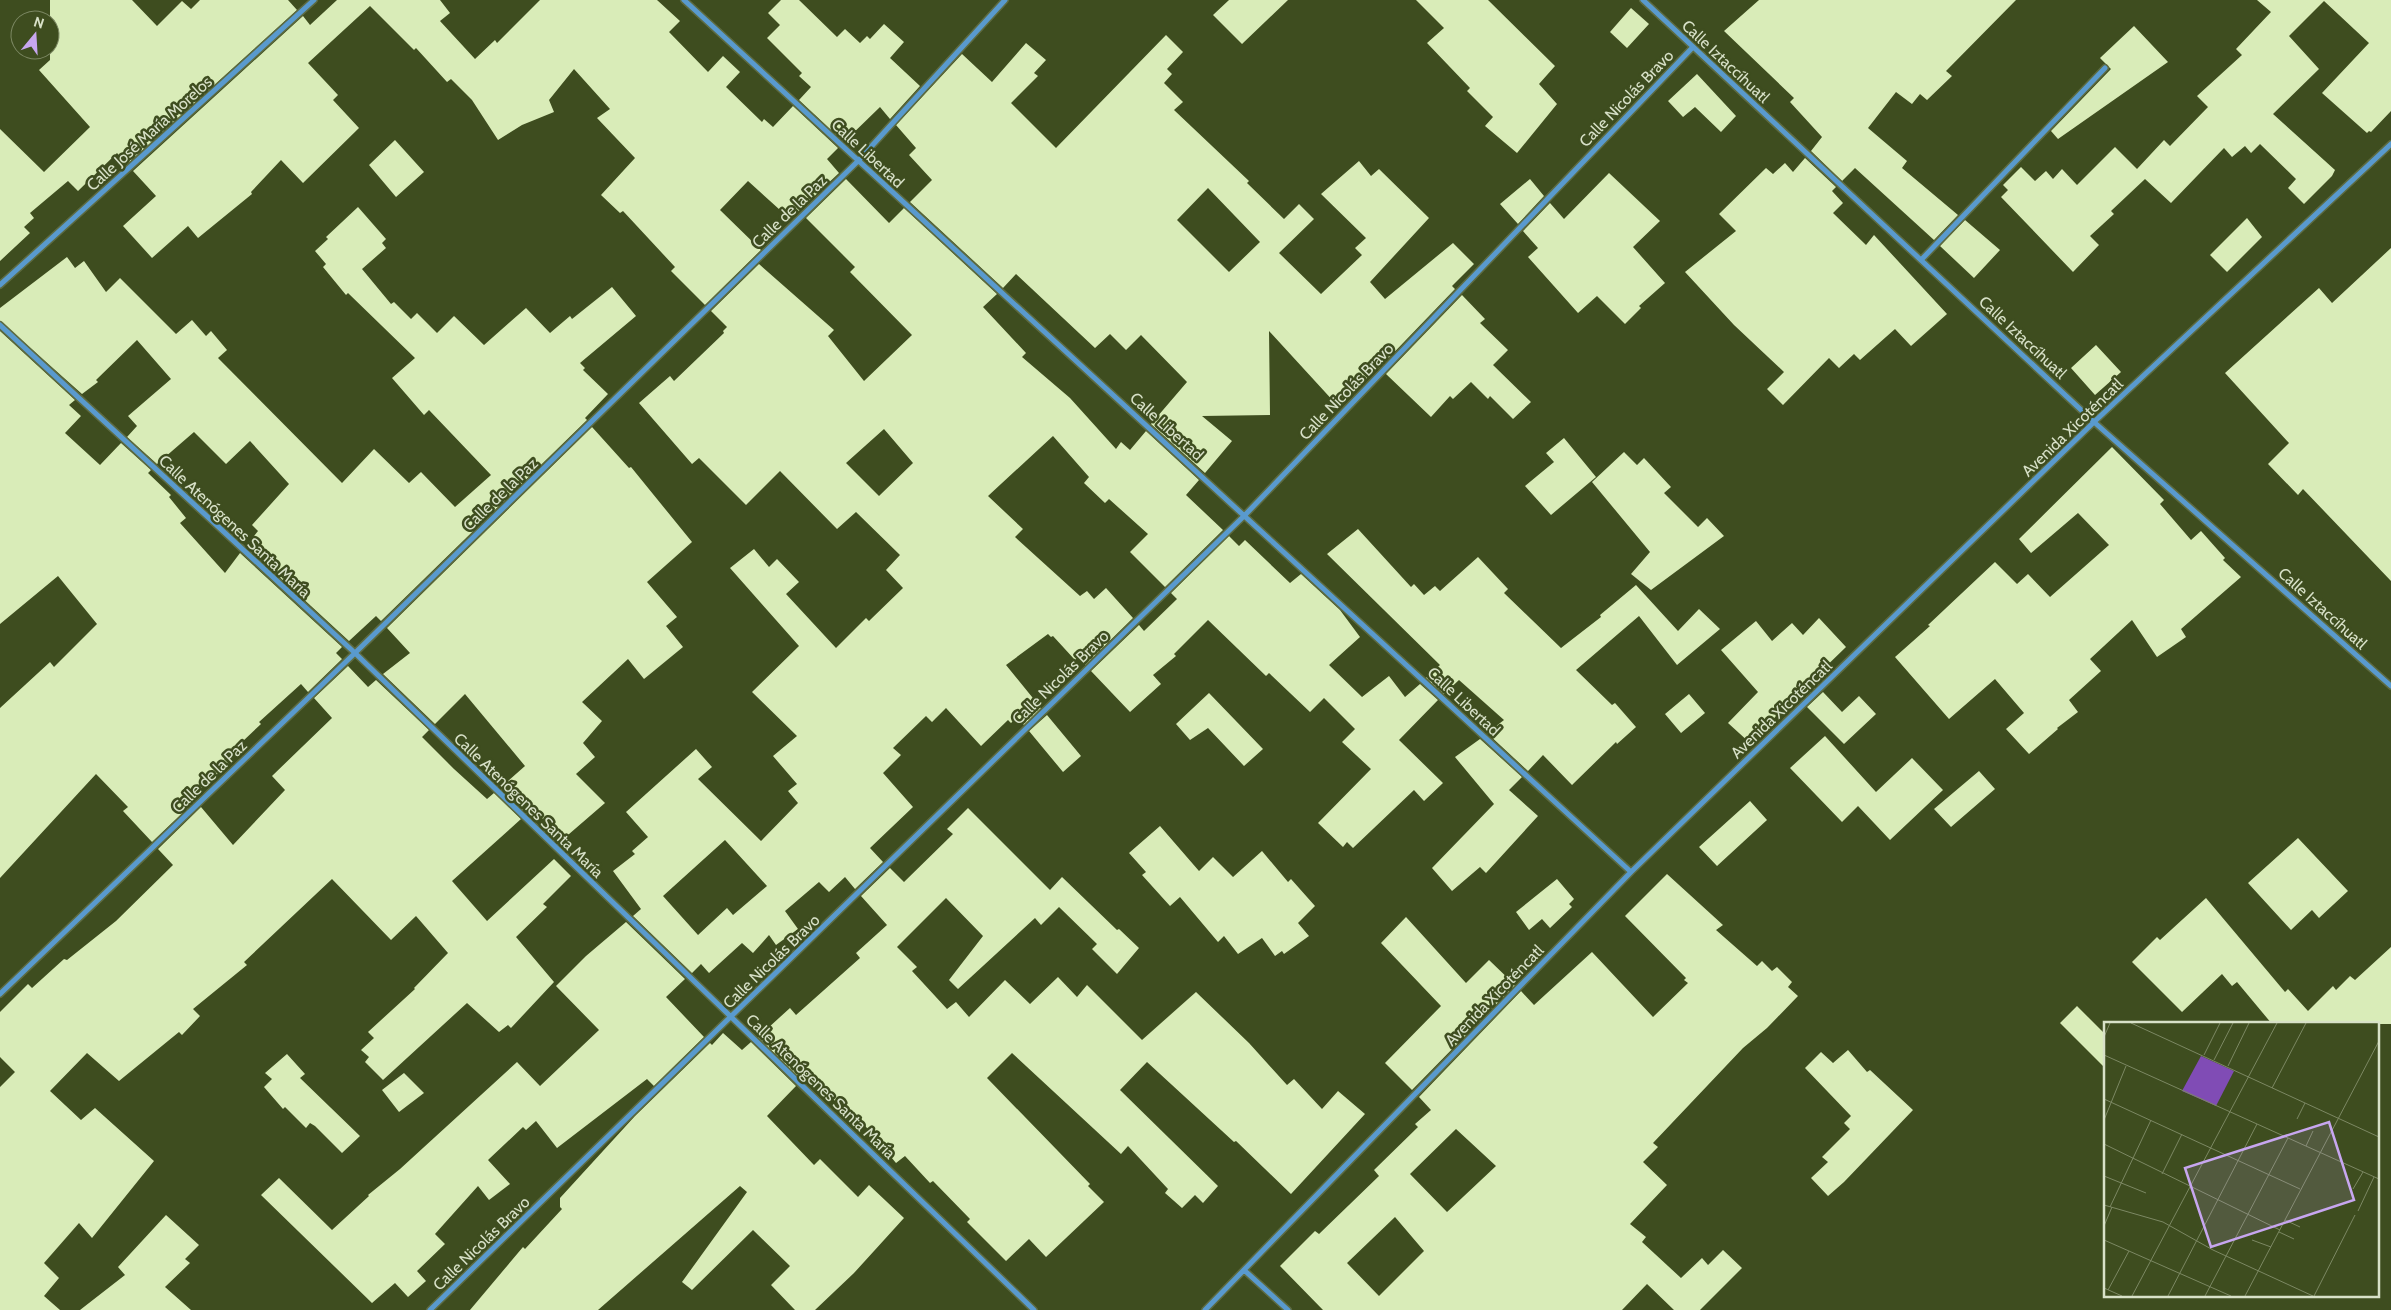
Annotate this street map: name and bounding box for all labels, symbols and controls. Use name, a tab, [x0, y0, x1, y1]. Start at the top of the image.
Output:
north arrow	[10, 10, 60, 60]
text: N	[32, 13, 47, 33]
street label: Calle Iztaccíhuatl	[1678, 16, 1774, 107]
street label: Calle Nicolás Bravo	[1575, 46, 1678, 151]
street label: Calle José María Morelos	[83, 72, 216, 195]
street label: Calle Libertad	[827, 115, 908, 192]
street label: Calle de la Paz	[748, 171, 831, 252]
street label: Calle Iztaccíhuatl	[1975, 292, 2071, 383]
street label: Calle Nicolás Bravo	[1295, 339, 1398, 444]
street label: Avenida Xicoténcatl	[2018, 374, 2127, 480]
street label: Calle Libertad	[1126, 388, 1207, 464]
street label: Calle Atenógenes Santa María	[155, 451, 315, 602]
street label: Calle de la Paz	[459, 454, 542, 535]
street label: Calle Iztaccíhuatl	[2274, 564, 2371, 653]
street label: Calle Nicolás Bravo	[1008, 626, 1113, 728]
street label: Avenida Xicoténcatl	[1727, 656, 1836, 762]
street label: Calle Libertad	[1423, 663, 1504, 740]
street label: Calle Atenógenes Santa María	[450, 729, 607, 882]
street label: Calle de la Paz	[168, 736, 251, 817]
street label: Calle Nicolás Bravo	[719, 910, 824, 1012]
street label: Avenida Xicoténcatl	[1441, 941, 1548, 1050]
street label: Calle Atenógenes Santa María	[742, 1010, 899, 1163]
inset map	[2104, 1022, 2378, 1298]
street label: Calle Nicolás Bravo	[429, 1192, 534, 1294]

